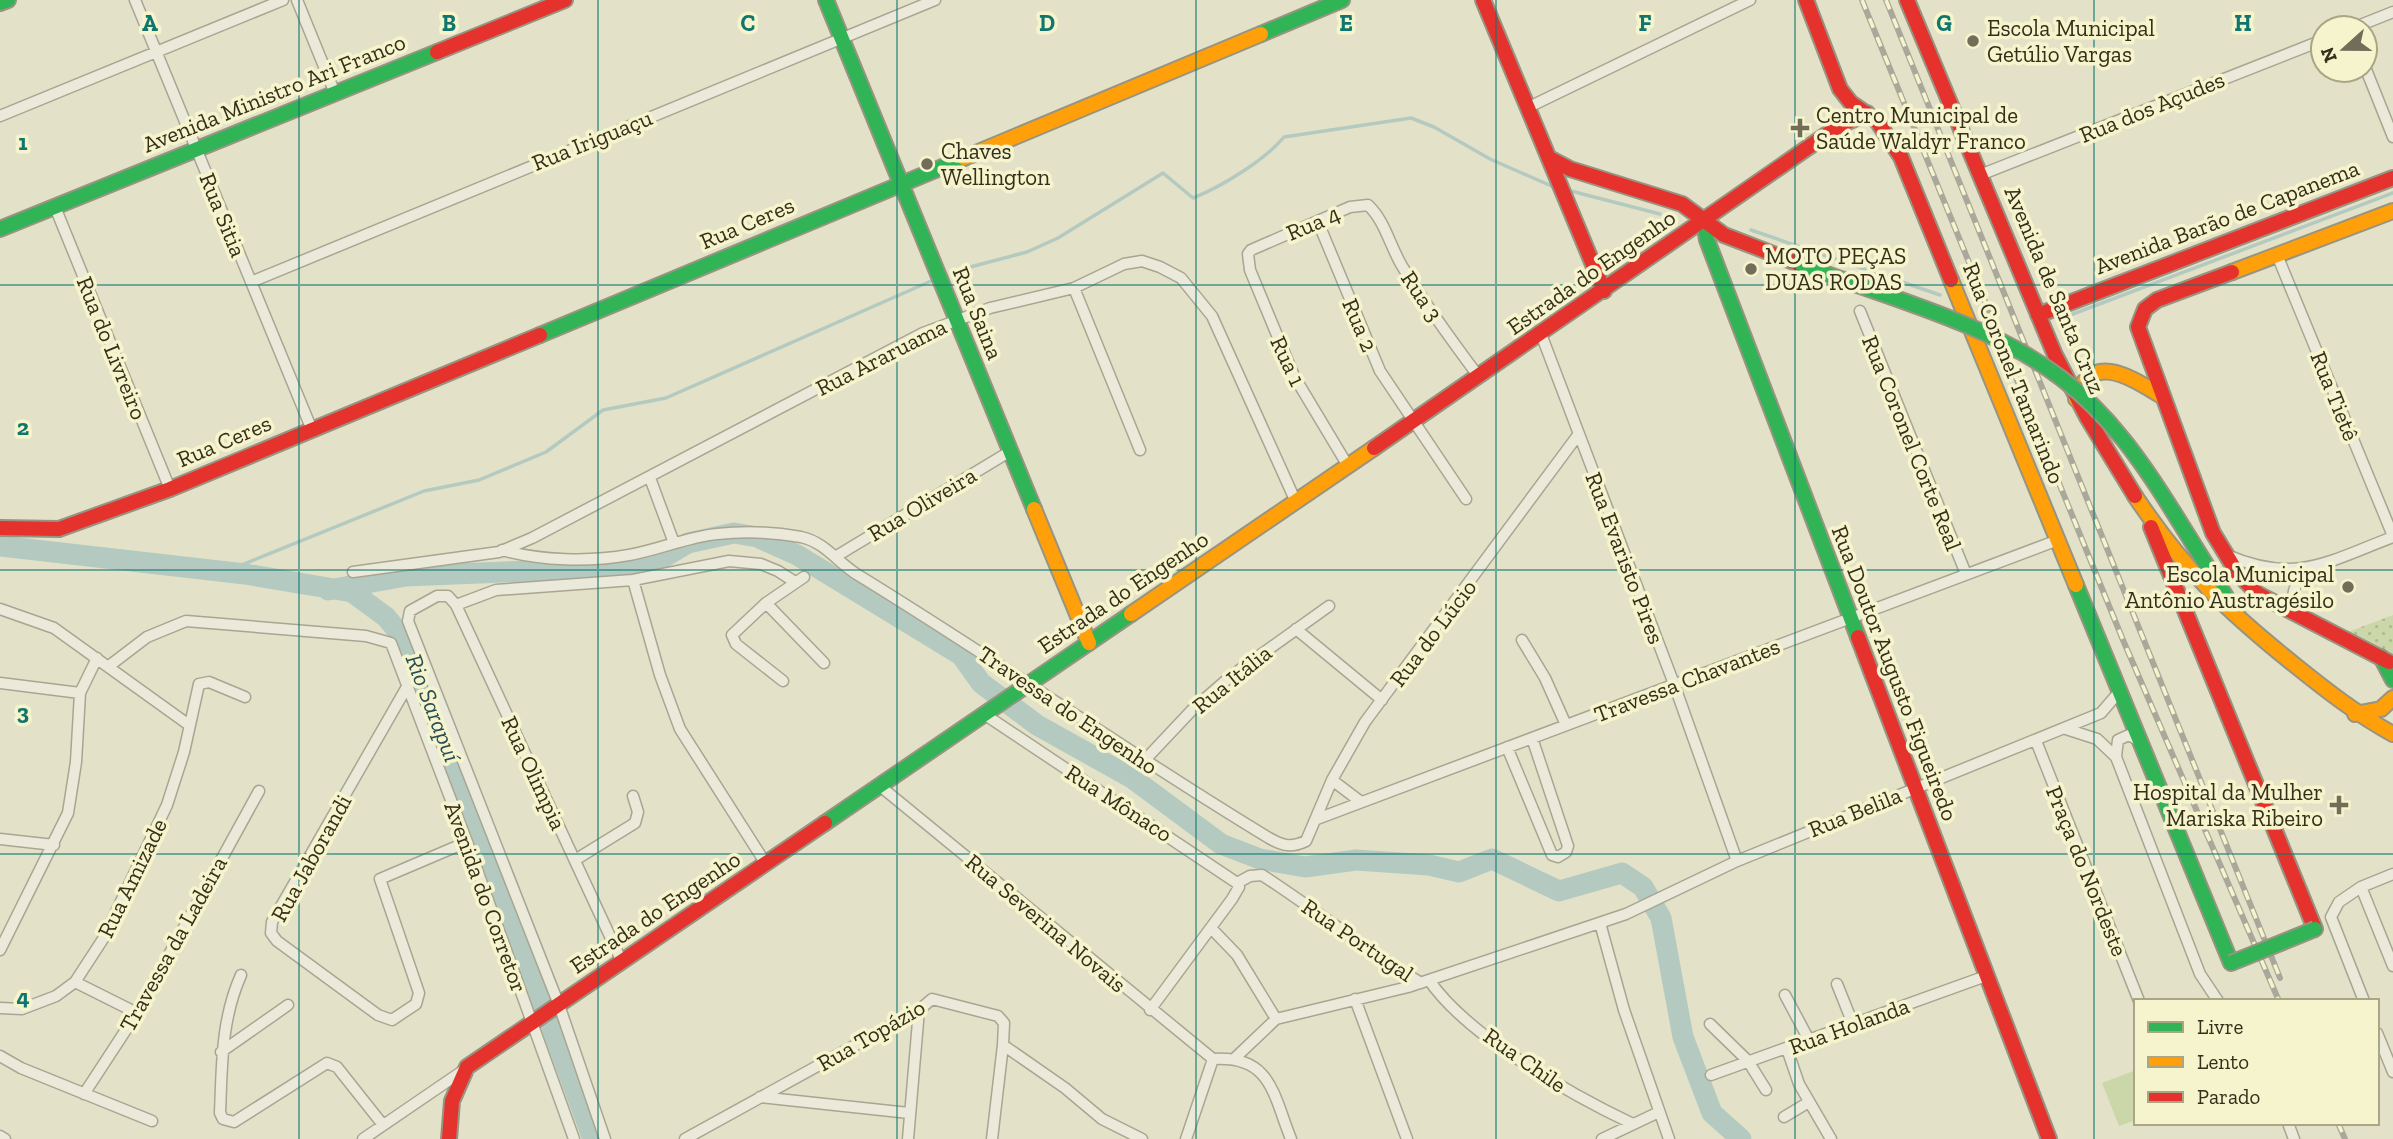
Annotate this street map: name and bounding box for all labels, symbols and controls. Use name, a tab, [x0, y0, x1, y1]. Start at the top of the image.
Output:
text: A	[142, 9, 158, 37]
text: B	[442, 9, 456, 37]
text: C	[741, 9, 755, 37]
text: D	[1039, 9, 1055, 37]
text: E	[1339, 9, 1353, 37]
text: F	[1638, 9, 1652, 37]
text: G	[1936, 9, 1952, 37]
text: H	[2234, 9, 2252, 37]
place label: Escola Municipal Getúlio Vargas	[1987, 14, 2155, 68]
north arrow	[2309, 14, 2379, 84]
street label: Avenida Ministro Ari Franco	[139, 27, 409, 159]
marker: Escola Municipal Getúlio Vargas	[1965, 33, 1981, 49]
text: N	[2315, 44, 2342, 66]
street label: Rua dos Açudes	[2075, 65, 2229, 149]
place label: Centro Municipal de Saúde Waldyr Franco	[1816, 101, 2026, 155]
street label: Rua Iriguaçu	[528, 103, 656, 177]
marker: Centro Municipal de Saúde Waldyr Franco	[1790, 118, 1810, 138]
text: 1	[18, 128, 28, 156]
place label: Chaves Wellington	[941, 137, 1050, 191]
street label: Avenida Barão de Capanema	[2091, 154, 2363, 280]
marker: Chaves Wellington	[919, 156, 935, 172]
street label: Rua Sitia	[193, 169, 253, 261]
street label: Avenida de Santa Cruz	[1999, 182, 2112, 398]
street label: Rua Ceres	[696, 191, 798, 255]
street label: Rua 4	[1282, 199, 1344, 247]
street label: Estrada do Engenho	[1501, 203, 1681, 341]
place label: MOTO PEÇAS DUAS RODAS	[1765, 242, 1906, 296]
street label: Rua Coronel Tamarindo	[1957, 258, 2071, 488]
marker: MOTO PEÇAS DUAS RODAS	[1743, 261, 1759, 277]
street label: Rua Saina	[947, 263, 1009, 363]
street label: Rua 3	[1395, 266, 1449, 326]
street label: Rua do Livreiro	[71, 272, 153, 424]
street label: Rua 2	[1336, 294, 1384, 356]
street label: Rua Araruama	[811, 312, 951, 402]
street label: Rua 1	[1264, 331, 1312, 391]
street label: Rua Coronel Corte Real	[1856, 331, 1968, 555]
street label: Rua Tietê	[2304, 347, 2366, 445]
street label: Rua Ceres	[173, 409, 275, 473]
text: 2	[17, 413, 29, 441]
street label: Rua Oliveira	[863, 461, 981, 547]
street label: Rua Evaristo Pires	[1579, 468, 1671, 648]
street label: Rua Doutor Augusto Figueiredo	[1826, 521, 1964, 825]
street label: Estrada do Engenho	[1032, 525, 1214, 659]
place label: Escola Municipal Antônio Austragésilo	[2125, 560, 2334, 614]
street label: Rua do Lúcio	[1384, 574, 1482, 692]
marker: Escola Municipal Antônio Austragésilo	[2340, 579, 2356, 595]
street label: Travessa Chavantes	[1590, 632, 1784, 728]
street label: Rua Itália	[1187, 639, 1277, 719]
street label: Travessa do Engenho	[973, 640, 1163, 780]
water label: Rio Sarapuí	[400, 650, 468, 768]
text: 3	[17, 698, 29, 726]
street label: Rua Olimpia	[495, 712, 573, 834]
street label: Rua Mônaco	[1060, 758, 1178, 848]
place label: Hospital da Mulher Mariska Ribeiro	[2133, 778, 2323, 832]
street label: Rua Belila	[1804, 781, 1906, 843]
street label: Praça do Nordeste	[2040, 782, 2134, 960]
street label: Rua Jaborandi	[265, 790, 357, 926]
marker: Hospital da Mulher Mariska Ribeiro	[2329, 795, 2349, 815]
street label: Avenida do Corretor	[438, 798, 534, 996]
street label: Rua Amizade	[91, 814, 173, 942]
street label: Estrada do Engenho	[564, 845, 746, 979]
street label: Rua Severina Novais	[960, 848, 1132, 998]
street label: Travessa da Ladeira	[113, 851, 233, 1037]
street label: Rua Portugal	[1297, 892, 1419, 988]
text: 4	[16, 983, 30, 1011]
street label: Rua Holanda	[1785, 991, 1913, 1061]
street label: Rua Topázio	[812, 993, 930, 1077]
legend	[2134, 999, 2379, 1125]
text: Livre	[2197, 1014, 2244, 1039]
street label: Rua Chile	[1478, 1021, 1572, 1099]
text: Lento	[2197, 1049, 2249, 1074]
text: Parado	[2197, 1084, 2260, 1109]

